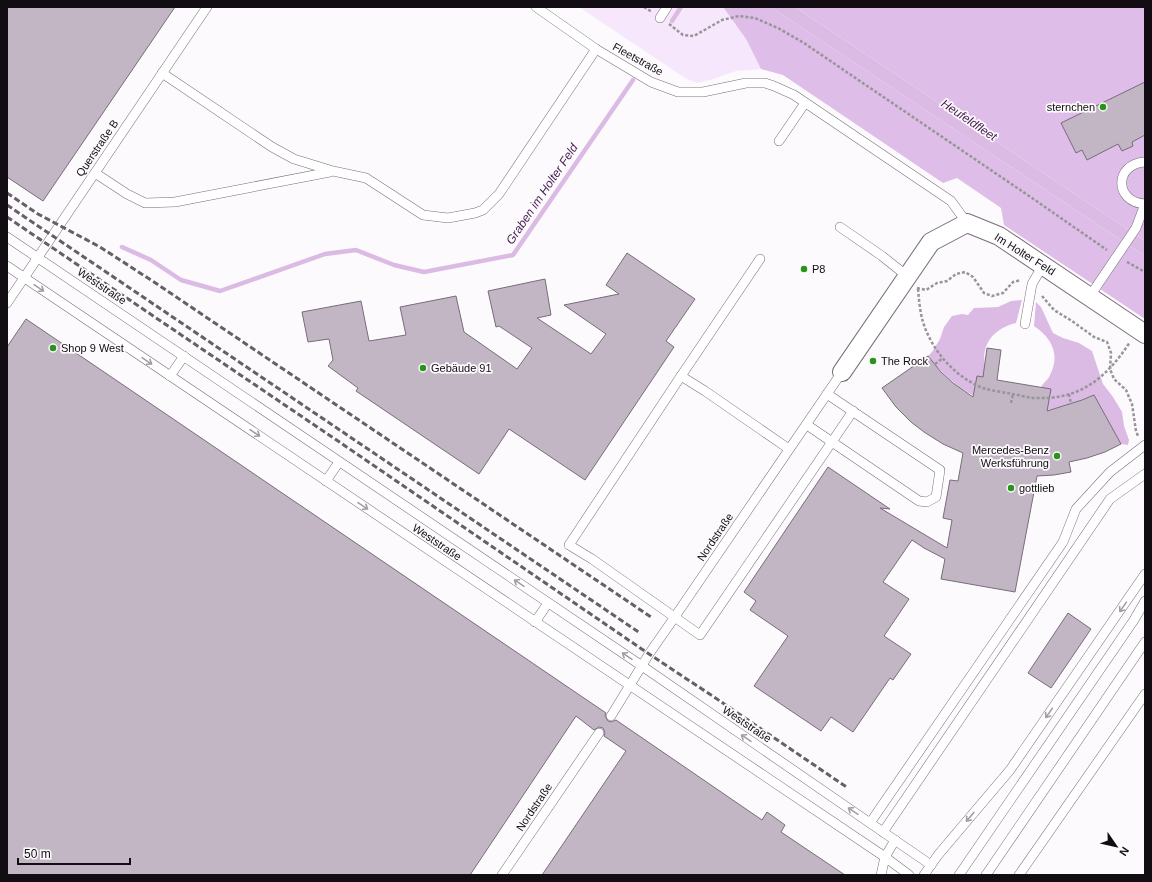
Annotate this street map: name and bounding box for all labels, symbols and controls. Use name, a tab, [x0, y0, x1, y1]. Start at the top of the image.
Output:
street label: Fleetstraße	[611, 40, 665, 78]
water label: Heufeldfleet	[939, 96, 1000, 144]
place label: sternchen	[1047, 101, 1095, 113]
marker: sternchen	[1098, 102, 1108, 112]
street label: Querstraße B	[74, 117, 120, 179]
water label: Graben im Holter Feld	[503, 141, 581, 247]
street label: Im Holter Feld	[993, 231, 1057, 277]
place label: P8	[812, 263, 825, 275]
marker: P8	[799, 264, 809, 274]
street label: Weststraße	[75, 265, 129, 307]
one-way arrow	[34, 284, 45, 292]
place label: Shop 9 West	[61, 342, 124, 354]
marker: Shop 9 West	[48, 343, 58, 353]
place label: The Rock	[881, 355, 929, 367]
marker: The Rock	[868, 356, 878, 366]
one-way arrow	[141, 357, 152, 365]
place label: Gebäude 91	[431, 362, 492, 374]
marker: Gebäude 91	[418, 363, 428, 373]
one-way arrow	[249, 430, 261, 438]
place label: Mercedes-Benz Werksführung	[972, 444, 1049, 469]
marker: Mercedes-Benz Werksführung	[1052, 451, 1062, 461]
place label: gottlieb	[1019, 482, 1054, 494]
marker: gottlieb	[1006, 483, 1016, 493]
one-way arrow	[357, 502, 368, 510]
street label: Nordstraße	[695, 511, 735, 563]
street label: Weststraße	[410, 521, 464, 563]
one-way arrow	[514, 579, 525, 587]
one-way arrow	[1119, 601, 1127, 612]
one-way arrow	[622, 652, 633, 660]
street label: Weststraße	[720, 703, 774, 745]
one-way arrow	[1045, 708, 1053, 719]
one-way arrow	[740, 733, 751, 742]
street label: Nordstraße	[514, 781, 554, 833]
one-way arrow	[848, 807, 859, 815]
one-way arrow	[966, 811, 975, 822]
north arrow	[1096, 826, 1136, 866]
scale bar	[18, 840, 130, 866]
text: N	[1117, 845, 1131, 858]
text: 50 m	[24, 847, 51, 861]

